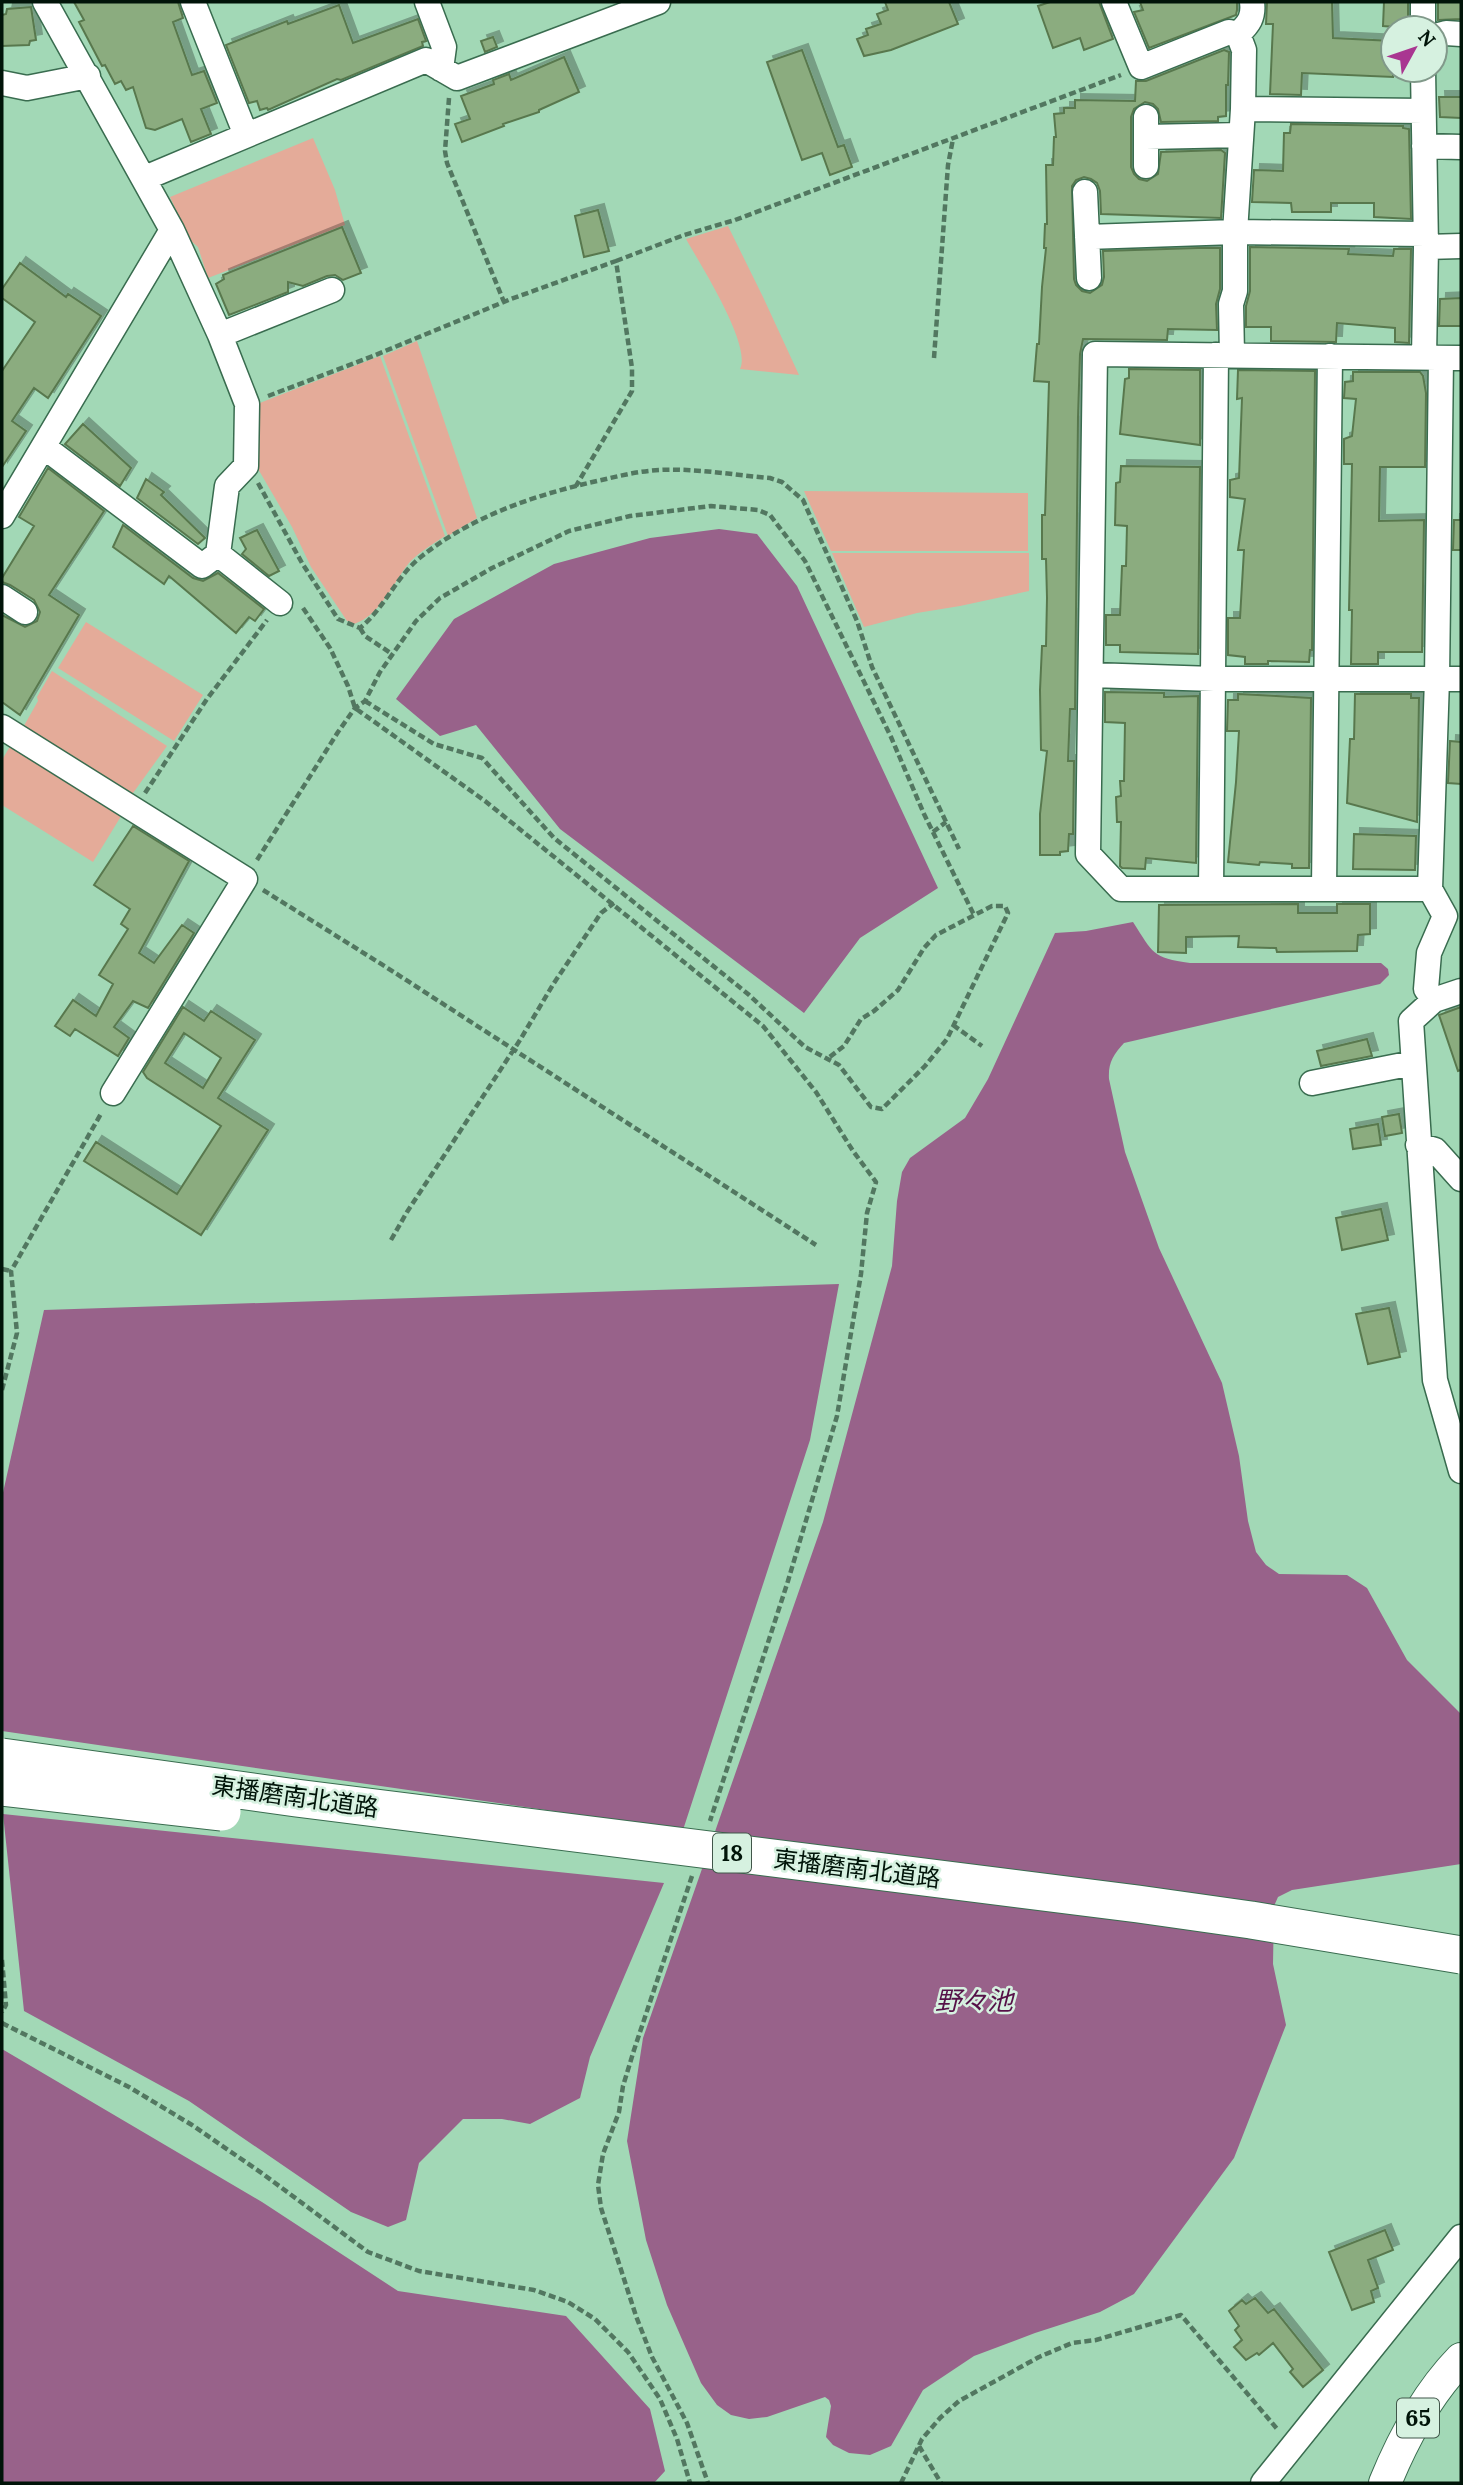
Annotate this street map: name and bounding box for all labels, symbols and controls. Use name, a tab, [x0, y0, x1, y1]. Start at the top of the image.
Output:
north arrow	[1379, 14, 1449, 84]
text: N	[1413, 25, 1441, 52]
street label: 東播磨南北道路	[210, 1769, 380, 1824]
road number: 18	[713, 1834, 751, 1872]
street label: 東播磨南北道路	[772, 1843, 942, 1894]
water label: 野々池	[935, 1984, 1016, 2017]
road number: 65	[1397, 2398, 1439, 2438]

